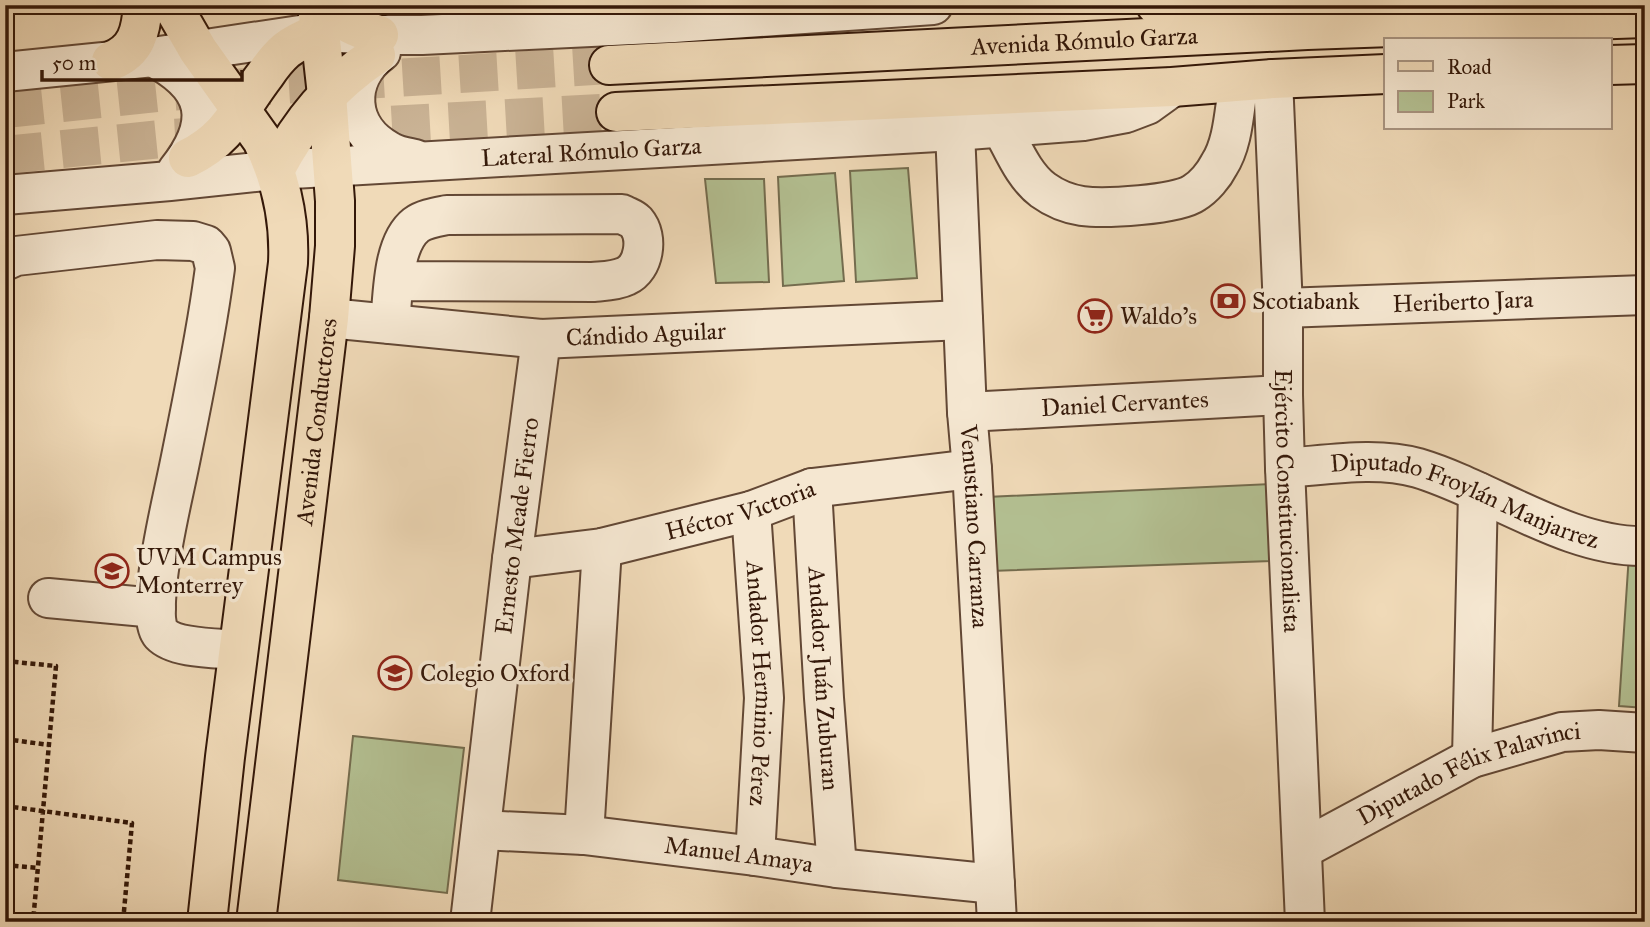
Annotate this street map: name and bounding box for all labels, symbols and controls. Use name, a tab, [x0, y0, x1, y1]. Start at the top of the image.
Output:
street label: Avenida Rómulo Garza	[969, 20, 1199, 62]
scale bar	[42, 38, 242, 82]
legend	[1384, 38, 1612, 130]
text: 50 m	[52, 50, 97, 76]
text: Road	[1447, 54, 1492, 80]
text: Park	[1447, 88, 1485, 114]
street label: Lateral Rómulo Garza	[480, 131, 703, 173]
bank icon: Scotiabank	[1209, 282, 1247, 320]
street label: Heriberto Jara	[1392, 284, 1535, 319]
place label: Scotiabank	[1252, 286, 1360, 316]
supermarket icon: Waldo's	[1076, 297, 1114, 335]
place label: Waldo's	[1120, 301, 1197, 331]
street label: Avenida Conductores	[289, 316, 344, 528]
street label: Cándido Aguilar	[565, 316, 727, 353]
street label: Ejército Constitucionalista	[1268, 369, 1307, 634]
street label: Daniel Cervantes	[1040, 384, 1209, 423]
street label: Ernesto Meade Fierro	[488, 416, 546, 636]
street label: Venustiano Carranza	[953, 422, 996, 630]
street label: Diputado Froylán Manjarrez	[1329, 447, 1602, 555]
street label: Héctor Victoria	[662, 473, 820, 547]
place label: UVM Campus Monterrey	[136, 542, 282, 600]
school or university icon: UVM Campus Monterrey	[93, 552, 131, 590]
street label: Andador Herminio Pérez	[739, 559, 779, 807]
street label: Andador Juán Zuburan	[801, 565, 846, 792]
school or university icon: Colegio Oxford	[376, 654, 414, 692]
place label: Colegio Oxford	[420, 658, 570, 688]
street label: Diputado Félix Palavinci	[1352, 716, 1582, 832]
street label: Manuel Amaya	[663, 830, 816, 879]

